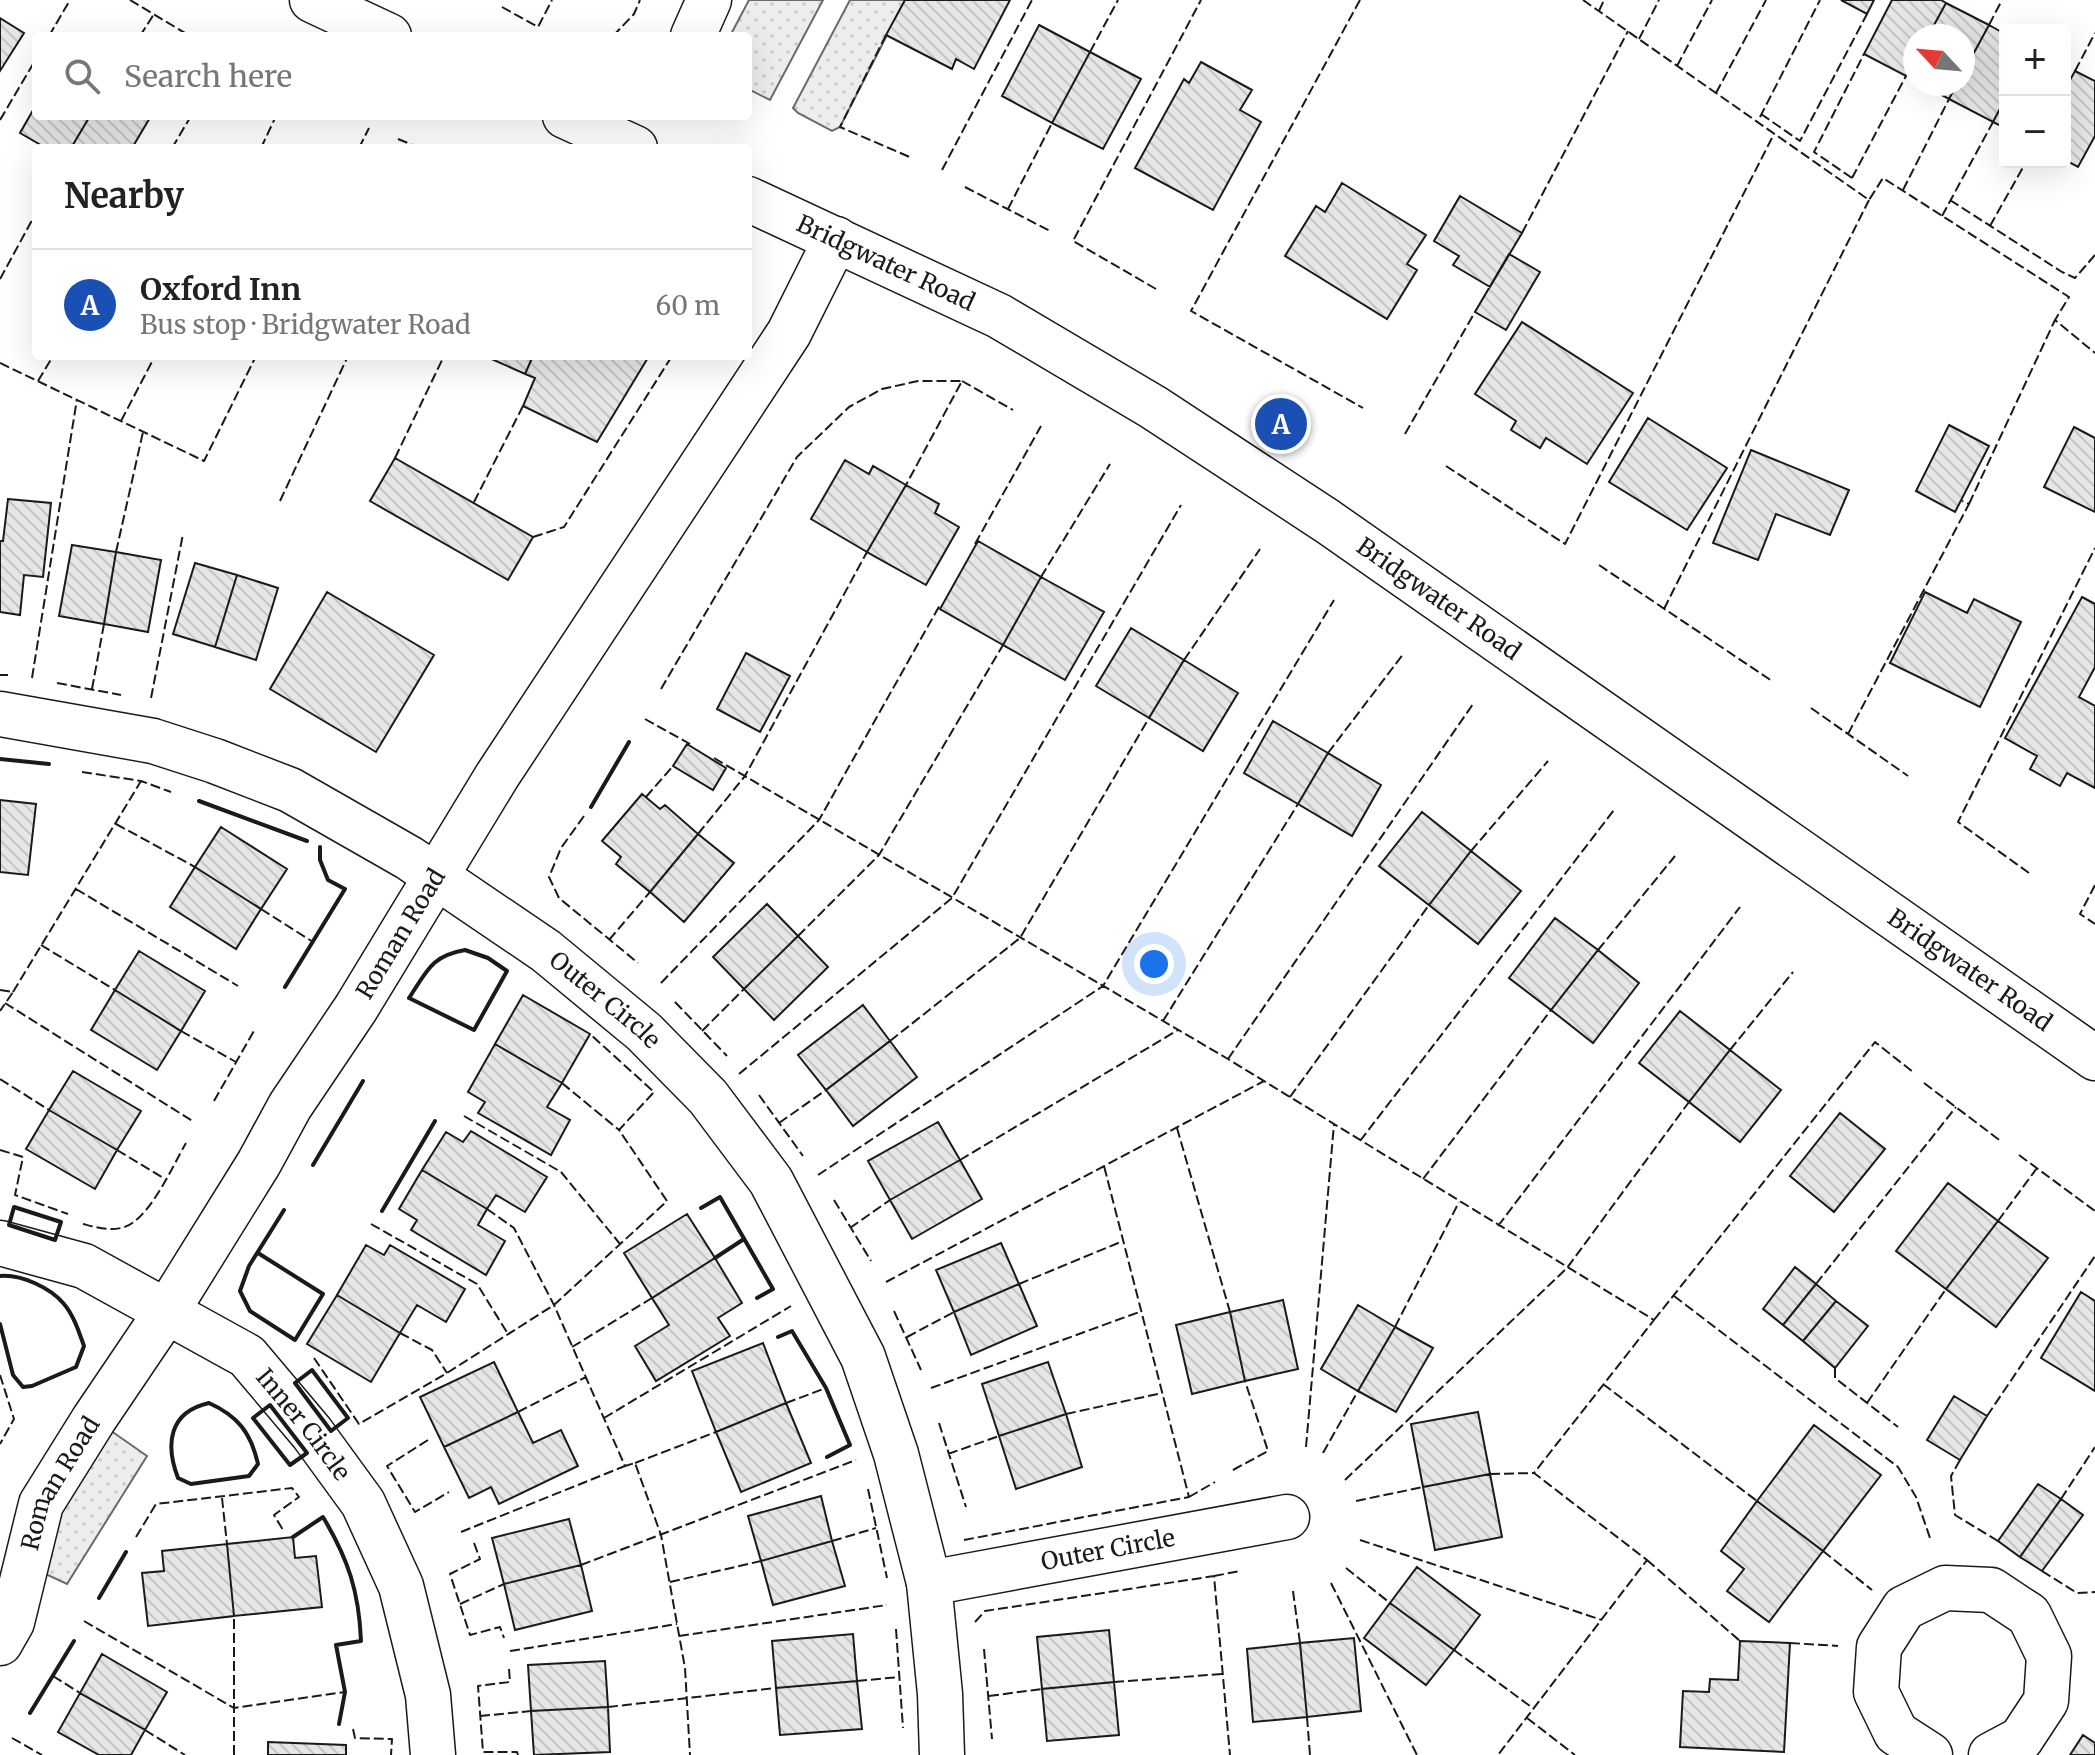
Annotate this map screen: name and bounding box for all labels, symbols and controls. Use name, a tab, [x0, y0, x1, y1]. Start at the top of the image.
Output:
north arrow	[1903, 24, 1975, 96]
map controls	[1999, 24, 2071, 168]
button: +	[1999, 24, 2071, 96]
search box	[32, 32, 752, 120]
icon: search	[60, 54, 104, 98]
text: Search here	[124, 57, 292, 95]
button: −	[1999, 96, 2071, 168]
text: Nearby	[64, 175, 184, 217]
street label: Bridgwater Road	[792, 208, 980, 318]
text: Oxford Inn	[140, 270, 301, 308]
text: A	[81, 289, 99, 322]
text: 60 m	[656, 289, 720, 322]
text: Bus stop · Bridgwater Road	[140, 308, 471, 341]
pin: A	[1255, 394, 1307, 454]
street label: Bridgwater Road	[1351, 531, 1527, 667]
street label: Roman Road	[349, 863, 452, 1005]
street label: Bridgwater Road	[1882, 902, 2058, 1038]
street label: Outer Circle	[543, 944, 667, 1055]
your location	[1134, 944, 1174, 984]
street label: Inner Circle	[249, 1362, 357, 1487]
street label: Roman Road	[14, 1411, 107, 1553]
street label: Outer Circle	[1038, 1522, 1177, 1577]

